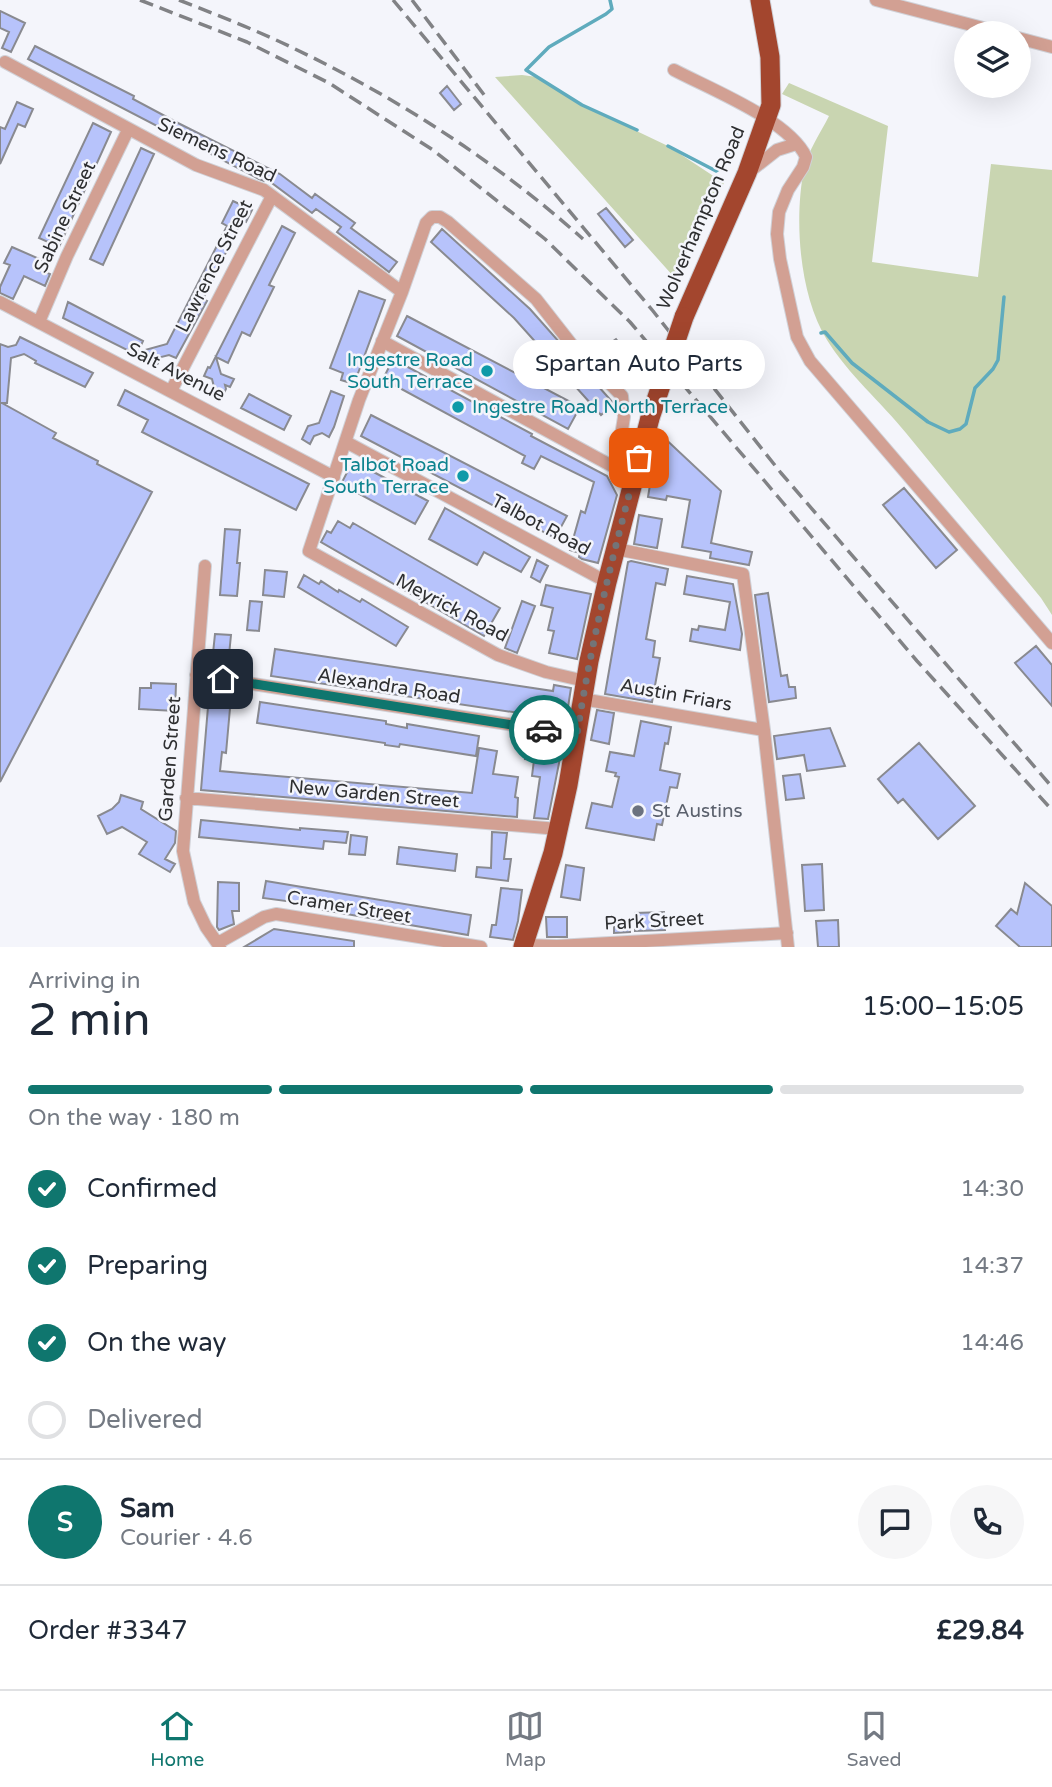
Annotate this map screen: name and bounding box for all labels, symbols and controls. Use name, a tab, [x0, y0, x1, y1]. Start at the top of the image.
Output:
map controls	[954, 21, 1031, 98]
button: layers	[954, 21, 1031, 98]
street label: Siemens Road	[154, 113, 280, 187]
street label: Wolverhampton Road	[652, 123, 750, 313]
street label: Sabine Street	[30, 158, 100, 276]
street label: Lawrence Street	[171, 196, 257, 336]
street label: Salt Avenue	[123, 338, 229, 406]
callout: Spartan Auto Parts	[513, 339, 765, 388]
place label: Ingestre Road South Terrace	[347, 349, 473, 393]
text: Spartan Auto Parts	[535, 350, 743, 378]
marker: Ingestre Road South Terrace	[479, 363, 495, 379]
place label: Ingestre Road North Terrace	[472, 396, 728, 418]
marker: Ingestre Road North Terrace	[450, 399, 466, 415]
pin	[609, 428, 669, 488]
icon: bag	[620, 439, 658, 477]
place label: Talbot Road South Terrace	[323, 454, 449, 498]
marker: Talbot Road South Terrace	[455, 468, 471, 484]
street label: Talbot Road	[488, 490, 594, 560]
street label: Meyrick Road	[392, 569, 512, 647]
pin	[193, 649, 253, 709]
icon: home	[204, 660, 242, 698]
street label: Alexandra Road	[316, 664, 462, 708]
street label: Austin Friars	[618, 674, 734, 716]
courier	[509, 695, 579, 765]
street label: Garden Street	[155, 696, 185, 822]
icon: car	[525, 711, 563, 749]
street label: New Garden Street	[288, 776, 460, 812]
place label: St Austins	[652, 800, 743, 822]
marker: St Austins	[630, 803, 646, 819]
street label: Cramer Street	[285, 886, 413, 928]
street label: Park Street	[604, 907, 704, 935]
text: Arriving in	[28, 967, 141, 995]
text: 15:00–15:05	[862, 991, 1024, 1022]
text: 2 min	[28, 993, 151, 1048]
text: On the way · 180 m	[28, 1104, 240, 1132]
icon: check	[28, 1170, 66, 1208]
text: Confirmed	[87, 1173, 217, 1204]
text: 14:30	[960, 1175, 1024, 1203]
icon: check	[28, 1247, 66, 1285]
text: Preparing	[87, 1250, 208, 1281]
text: 14:37	[960, 1252, 1024, 1280]
icon: check	[28, 1324, 66, 1362]
text: On the way	[87, 1327, 227, 1358]
text: 14:46	[960, 1329, 1024, 1357]
text: Delivered	[87, 1404, 203, 1435]
button: chat	[858, 1485, 932, 1559]
button: phone	[950, 1485, 1024, 1559]
text: Sam	[120, 1493, 175, 1524]
text: S	[57, 1507, 73, 1538]
text: Courier · 4.6	[120, 1524, 253, 1552]
text: Order #3347	[28, 1615, 188, 1646]
text: £29.84	[936, 1615, 1024, 1646]
tab: Home	[150, 1707, 204, 1771]
tab: Map	[505, 1707, 546, 1771]
tab: Saved	[847, 1707, 902, 1771]

